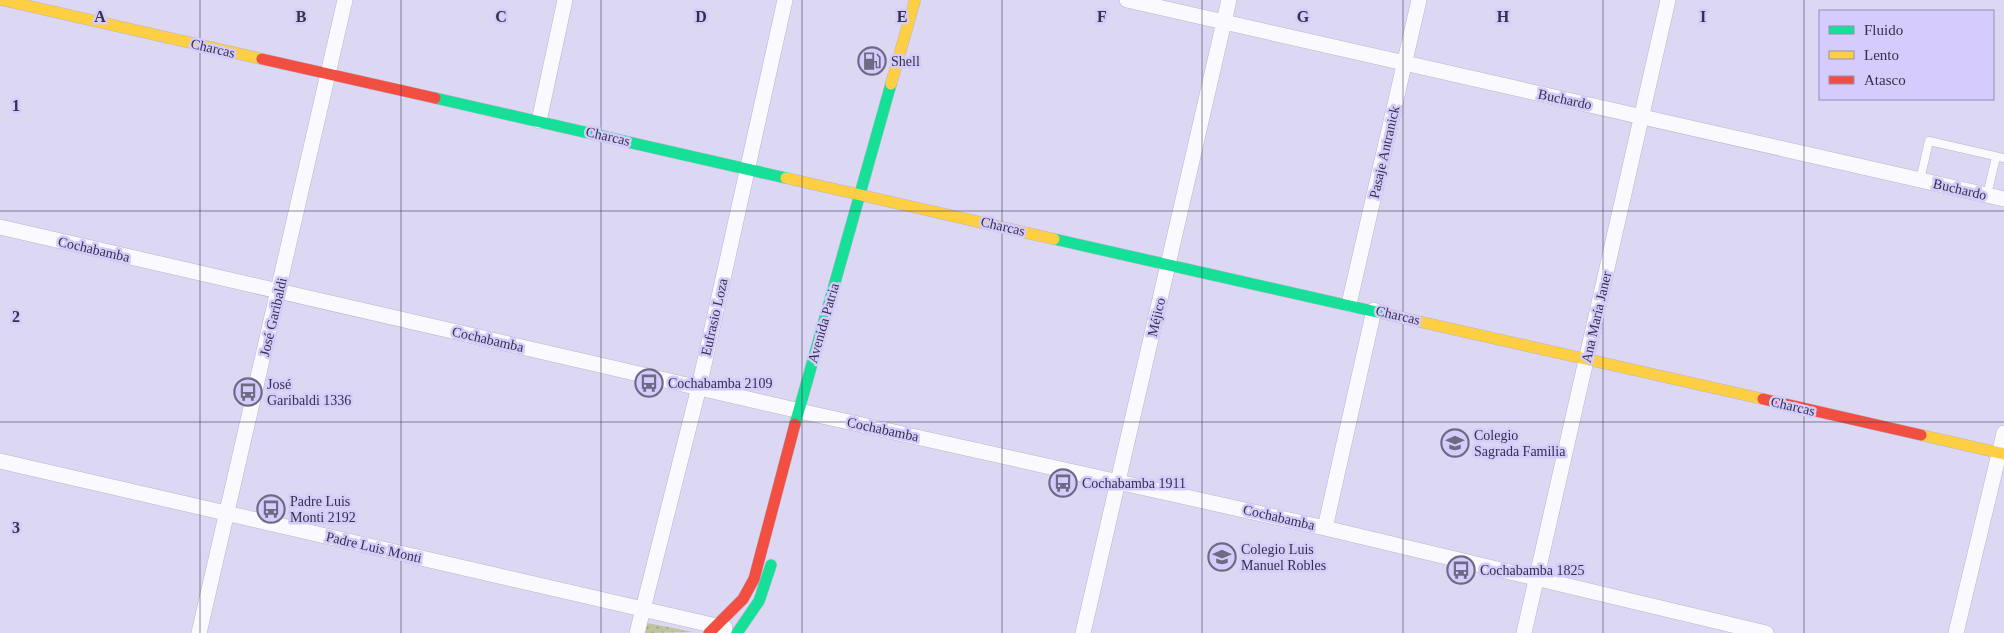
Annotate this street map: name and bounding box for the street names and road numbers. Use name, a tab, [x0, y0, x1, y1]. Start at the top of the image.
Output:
street label: Charcas	[189, 36, 237, 61]
street label: Buchardo	[1537, 86, 1593, 112]
street label: Pasaje Antranick	[1367, 104, 1402, 200]
street label: Charcas	[584, 124, 632, 149]
street label: Buchardo	[1932, 176, 1988, 203]
street label: Charcas	[979, 214, 1027, 239]
street label: Cochabamba	[57, 234, 132, 265]
street label: Ana María Janer	[1579, 270, 1614, 364]
street label: José Garibaldi	[257, 276, 290, 358]
street label: Eufrasio Loza	[698, 276, 731, 357]
street label: Avenida Patria	[805, 281, 842, 365]
street label: Méjico	[1145, 296, 1168, 338]
street label: Charcas	[1374, 303, 1422, 328]
street label: Cochabamba	[451, 324, 526, 355]
street label: Charcas	[1769, 394, 1817, 419]
street label: Cochabamba	[846, 415, 921, 445]
street label: Cochabamba	[1242, 502, 1317, 533]
street label: Padre Luis Monti	[324, 529, 423, 566]

